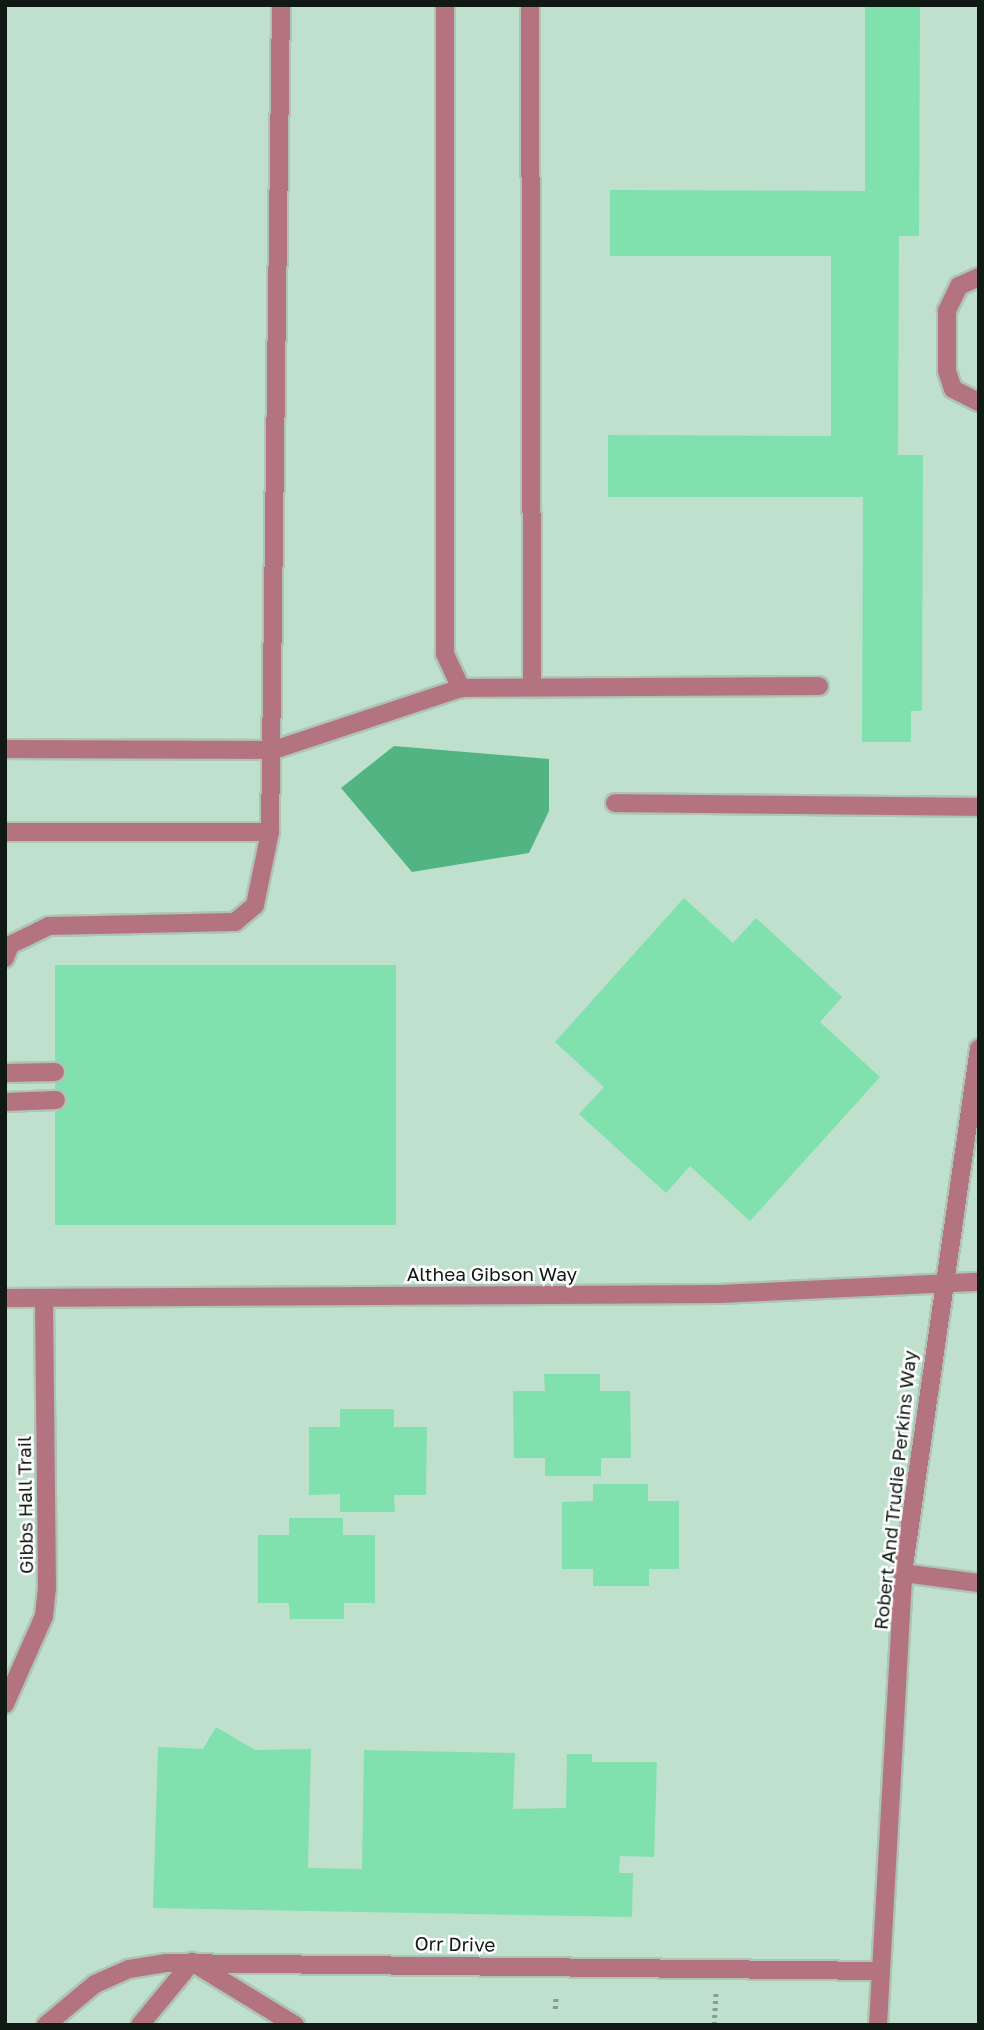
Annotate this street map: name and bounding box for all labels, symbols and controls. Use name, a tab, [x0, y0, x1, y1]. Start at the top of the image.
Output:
street label: Althea Gibson Way	[407, 1263, 577, 1285]
street label: Robert And Trudie Perkins Way	[869, 1349, 921, 1631]
street label: Gibbs Hall Trail	[12, 1436, 38, 1574]
street label: Orr Drive	[414, 1932, 496, 1956]

